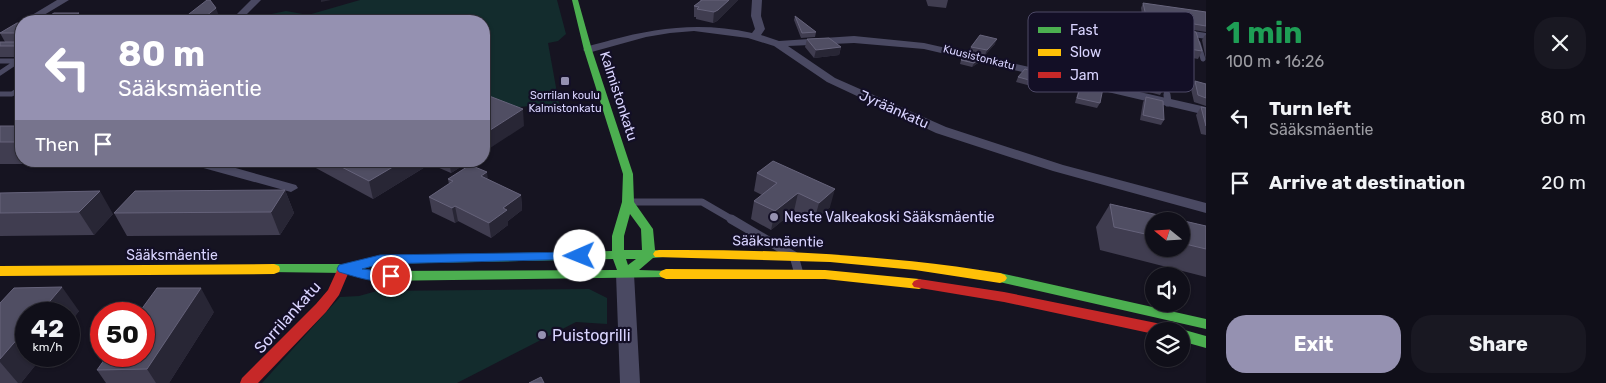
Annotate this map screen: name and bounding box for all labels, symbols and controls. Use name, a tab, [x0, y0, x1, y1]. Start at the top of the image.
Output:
legend	[1028, 12, 1194, 92]
text: 1 min	[1226, 15, 1303, 51]
button: close	[1534, 17, 1586, 69]
text: Fast	[1070, 22, 1099, 39]
text: 80 m	[118, 33, 205, 75]
icon: left	[35, 35, 100, 100]
street label: Kuusistonkatu	[942, 42, 1016, 73]
text: Slow	[1070, 44, 1101, 61]
street label: Kalmistonkatu	[596, 49, 641, 143]
text: 100 m · 16:26	[1226, 52, 1324, 71]
text: Jam	[1070, 67, 1099, 84]
text: Sääksmäentie	[118, 75, 262, 102]
marker: Sorrilan koulu Kalmistonkatu	[559, 75, 571, 87]
street label: Jyräänkatu	[856, 87, 931, 132]
place label: Sorrilan koulu Kalmistonkatu	[528, 89, 602, 115]
text: Turn left	[1269, 97, 1351, 120]
icon: left	[1226, 104, 1254, 132]
text: 80 m	[1540, 106, 1586, 129]
text: Sääksmäentie	[1269, 120, 1374, 139]
icon: arrive	[89, 130, 117, 158]
text: Then	[35, 133, 79, 156]
icon: arrive	[1226, 169, 1254, 197]
text: Arrive at destination	[1269, 171, 1465, 194]
text: 20 m	[1541, 171, 1586, 194]
place label: Neste Valkeakoski Sääksmäentie	[784, 209, 995, 226]
marker: Neste Valkeakoski Sääksmäentie	[768, 211, 780, 223]
north arrow	[1145, 212, 1190, 258]
map controls	[1145, 212, 1190, 367]
position arrow	[553, 229, 605, 281]
street label: Sääksmäentie	[732, 232, 824, 251]
street label: Sääksmäentie	[126, 247, 218, 264]
pin	[370, 255, 412, 297]
icon: arrive	[377, 262, 405, 290]
button: sound	[1145, 267, 1190, 312]
street label: Sorrilankatu	[250, 277, 325, 357]
speed limit sign: 50	[90, 302, 155, 367]
text: 42	[31, 314, 64, 343]
button: Exit	[1226, 315, 1401, 373]
button: Share	[1411, 315, 1586, 373]
button: layers	[1145, 322, 1190, 367]
place label: Puistogrilli	[552, 326, 631, 345]
marker: Puistogrilli	[536, 329, 548, 341]
text: km/h	[33, 340, 62, 354]

